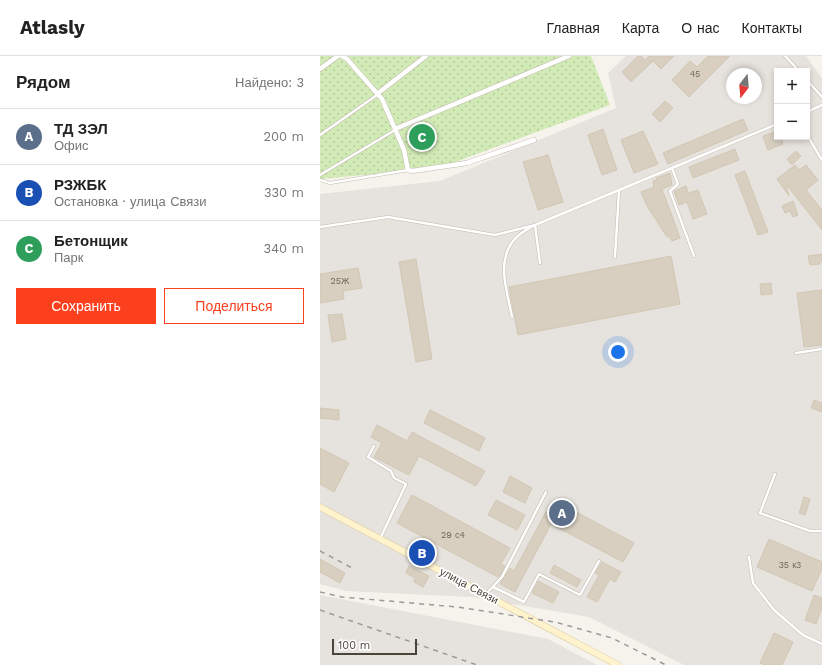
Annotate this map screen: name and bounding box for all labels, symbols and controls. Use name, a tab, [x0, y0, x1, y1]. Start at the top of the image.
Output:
text: Atlasly	[20, 16, 85, 39]
text: Главная	[547, 20, 600, 36]
text: Карта	[622, 20, 659, 36]
text: О нас	[681, 20, 720, 36]
text: Контакты	[742, 20, 802, 36]
north arrow	[726, 68, 762, 104]
map controls	[774, 68, 810, 140]
button: +	[774, 68, 810, 104]
house number: 45	[690, 69, 700, 79]
text: Рядом	[16, 72, 71, 92]
text: Найдено: 3	[235, 75, 304, 90]
button: −	[774, 104, 810, 140]
text: ТД ЗЭЛ	[54, 120, 108, 138]
pin: C	[409, 122, 435, 152]
text: A	[25, 129, 33, 144]
text: 200 m	[263, 129, 304, 144]
text: Офис	[54, 138, 89, 153]
text: РЗЖБК	[54, 176, 106, 194]
text: B	[25, 185, 33, 200]
text: 330 m	[264, 185, 304, 200]
text: Остановка · улица Связи	[54, 194, 207, 209]
text: Бетонщик	[54, 232, 128, 250]
text: C	[25, 241, 33, 256]
text: 340 m	[264, 241, 304, 256]
text: Парк	[54, 250, 84, 265]
house number: 25Ж	[331, 276, 350, 286]
button: Сохранить	[16, 288, 156, 324]
button: Поделиться	[164, 288, 304, 324]
your location	[608, 342, 628, 362]
pin: A	[549, 498, 575, 528]
house number: 29 с4	[441, 530, 465, 540]
pin: B	[409, 538, 435, 568]
house number: 35 к3	[779, 560, 801, 570]
street label: улица Связи	[437, 565, 501, 607]
scale bar	[332, 637, 417, 656]
text: 100 m	[338, 639, 370, 652]

